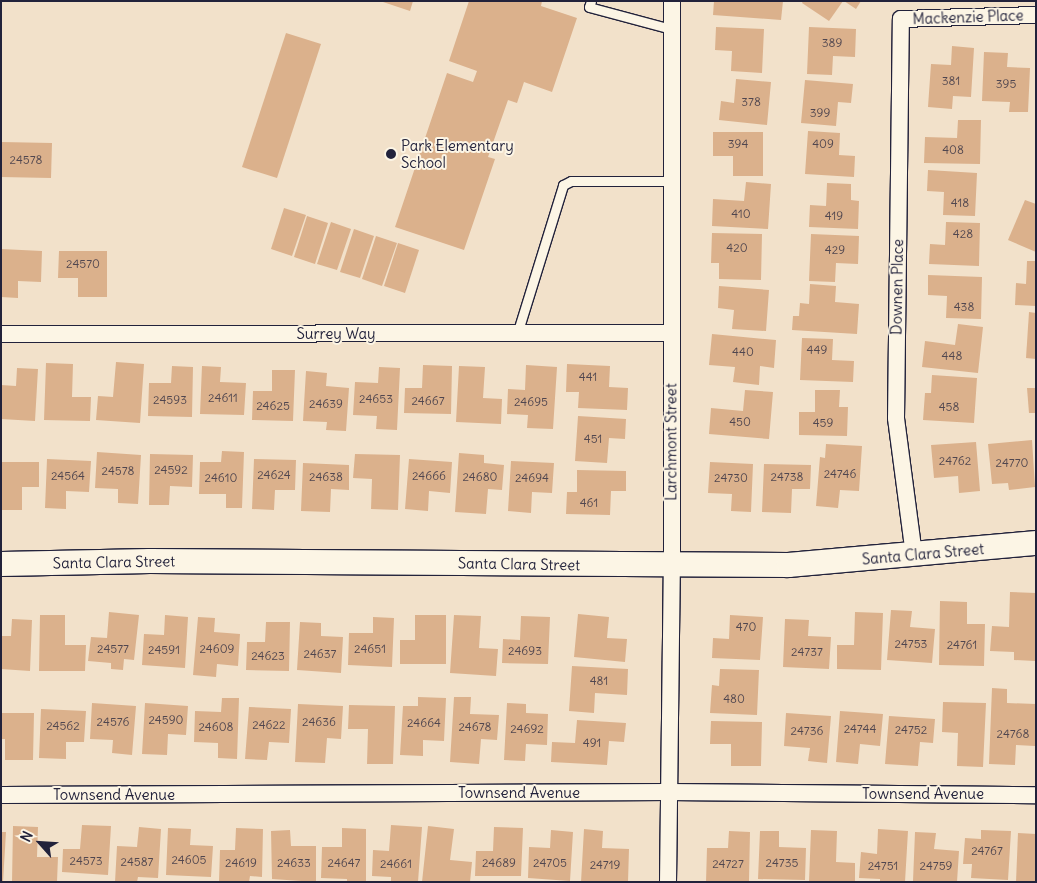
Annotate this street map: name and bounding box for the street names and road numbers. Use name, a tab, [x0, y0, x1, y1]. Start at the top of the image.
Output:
street label: Mackenzie Place	[912, 6, 1024, 28]
street label: Downen Place	[887, 239, 907, 335]
street label: Surrey Way	[296, 325, 376, 343]
street label: Larchmont Street	[662, 383, 680, 501]
street label: Santa Clara Street	[861, 540, 985, 568]
street label: Santa Clara Street	[53, 552, 175, 572]
street label: Santa Clara Street	[458, 554, 580, 574]
street label: Townsend Avenue	[458, 784, 580, 802]
street label: Townsend Avenue	[862, 785, 984, 803]
street label: Townsend Avenue	[53, 786, 175, 804]

